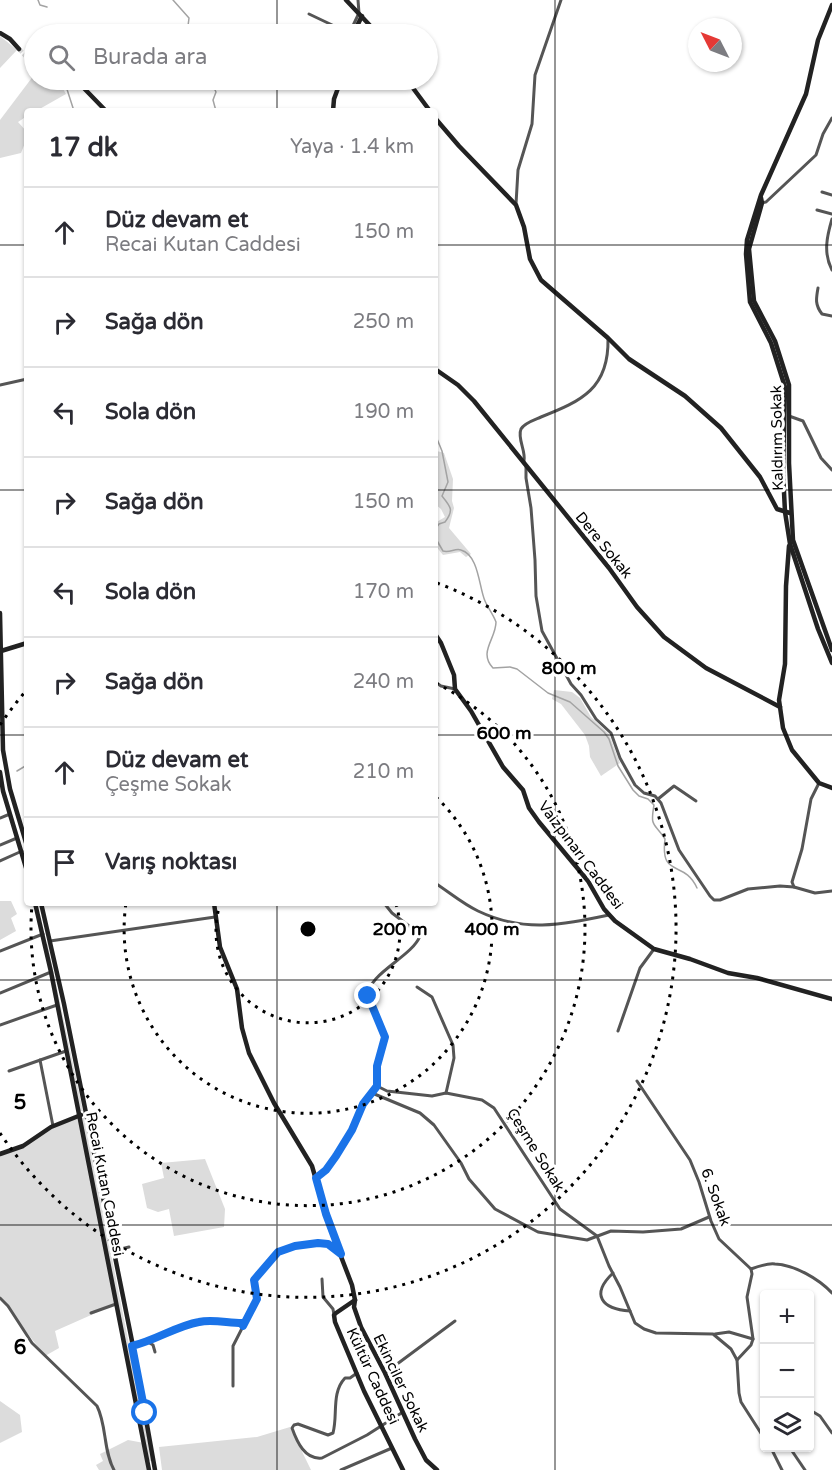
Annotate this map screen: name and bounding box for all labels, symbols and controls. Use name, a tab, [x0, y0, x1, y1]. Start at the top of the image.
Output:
north arrow	[688, 18, 742, 72]
search box	[24, 24, 438, 90]
icon: search	[45, 41, 78, 74]
text: Burada ara	[93, 44, 207, 70]
text: 17 dk	[48, 132, 118, 163]
text: Yaya · 1.4 km	[290, 135, 414, 159]
text: Düz devam et	[105, 207, 248, 233]
icon: ahead	[48, 216, 81, 249]
text: 150 m	[353, 220, 414, 244]
text: Recai Kutan Caddesi	[105, 233, 301, 257]
icon: right	[48, 306, 81, 339]
text: Sağa dön	[105, 309, 204, 335]
text: 250 m	[353, 310, 414, 334]
street label: Kaldırım Sokak	[767, 385, 787, 491]
icon: left	[48, 396, 81, 429]
text: Sola dön	[105, 399, 196, 425]
text: 190 m	[353, 400, 414, 424]
icon: right	[48, 486, 81, 519]
text: Sağa dön	[105, 489, 204, 515]
text: 150 m	[353, 490, 414, 514]
street label: Dere Sokak	[572, 508, 636, 582]
icon: left	[48, 576, 81, 609]
text: Sola dön	[105, 579, 196, 605]
text: 170 m	[353, 580, 414, 604]
text: 800 m	[541, 657, 597, 679]
icon: right	[48, 666, 81, 699]
text: Sağa dön	[105, 669, 204, 695]
text: 240 m	[353, 670, 414, 694]
text: 600 m	[476, 722, 532, 744]
text: Düz devam et	[105, 747, 248, 773]
icon: ahead	[48, 756, 81, 789]
text: 210 m	[353, 760, 414, 784]
text: Çeşme Sokak	[105, 773, 232, 797]
street label: Vaizpınarı Caddesi	[535, 797, 627, 913]
icon: arrive	[48, 846, 81, 879]
text: Varış noktası	[105, 849, 237, 875]
text: 200 m	[372, 918, 428, 940]
text: 400 m	[464, 918, 520, 940]
centre of rings	[298, 919, 318, 939]
route end	[354, 982, 380, 1008]
text: 5	[14, 1091, 26, 1115]
street label: Çeşme Sokak	[503, 1105, 569, 1195]
street label: Recai Kutan Caddesi	[82, 1110, 128, 1258]
street label: 6. Sokak	[697, 1166, 735, 1228]
map controls	[760, 1290, 814, 1452]
button: +	[760, 1290, 814, 1344]
street label: Kültür Caddesi	[343, 1325, 403, 1427]
street label: Ekinciler Sokak	[369, 1331, 433, 1435]
text: 6	[14, 1336, 26, 1360]
button: −	[760, 1344, 814, 1398]
button: layers	[760, 1398, 814, 1452]
route start	[131, 1399, 157, 1425]

